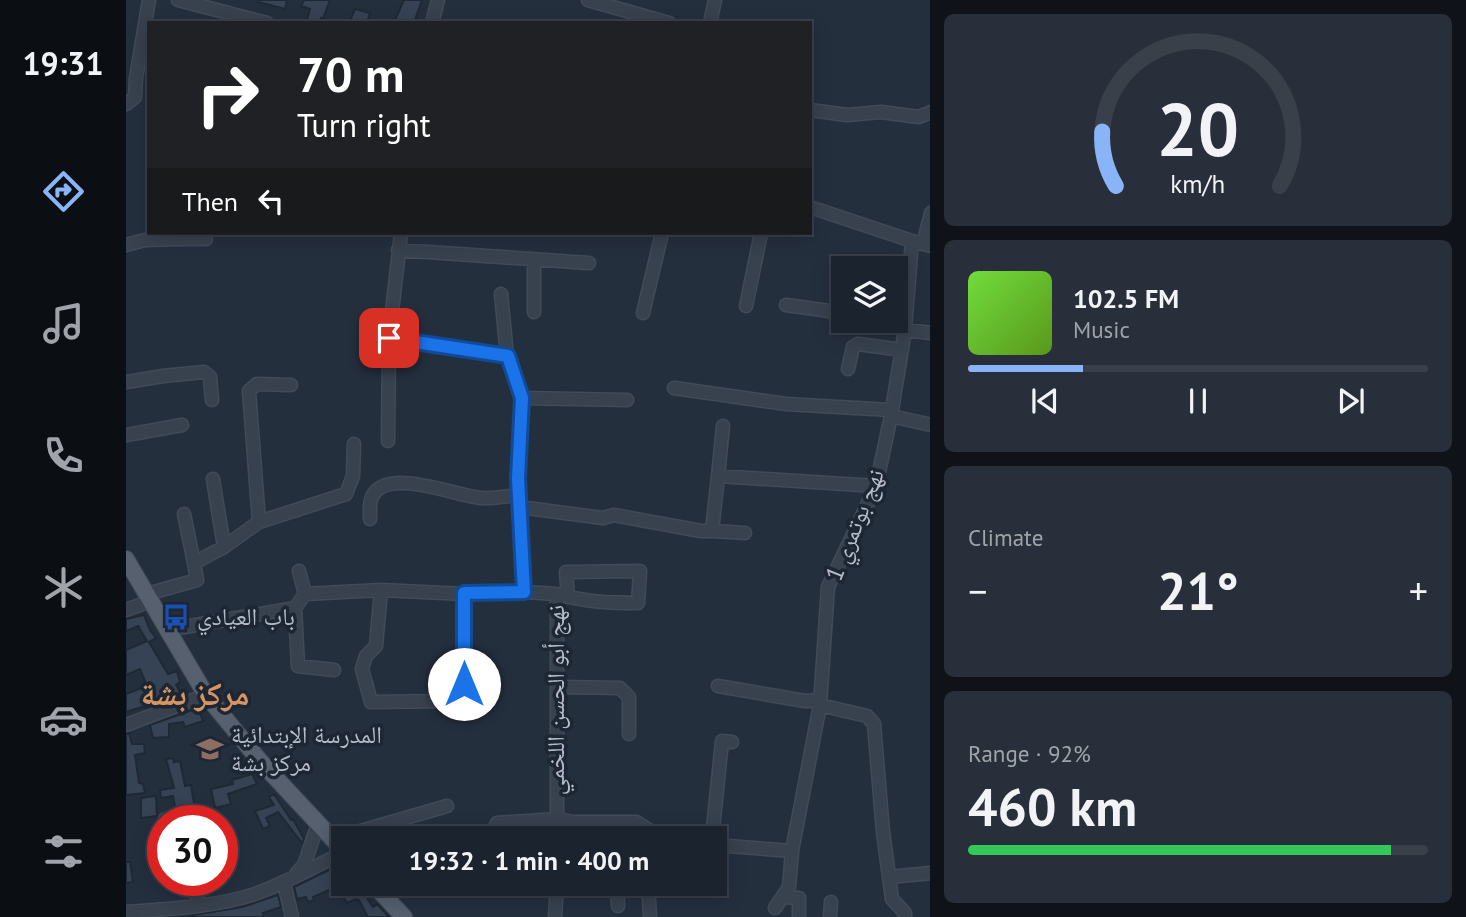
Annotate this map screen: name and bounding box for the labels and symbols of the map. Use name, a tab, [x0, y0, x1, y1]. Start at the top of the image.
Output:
pin	[359, 308, 419, 368]
street label: نهج بوتمري 1	[818, 464, 895, 587]
place label: باب العيادي	[197, 601, 295, 636]
bus stop icon: باب العيادي	[161, 602, 191, 632]
street label: نهج أبو الحسن اللخمي	[540, 605, 575, 795]
position arrow	[427, 647, 501, 721]
district label: مركز بشة	[141, 672, 249, 714]
place label: المدرسة الإبتدائية مركز بشة	[231, 719, 382, 778]
school or university icon: المدرسة الإبتدائية مركز بشة	[195, 734, 225, 764]
speed limit sign: 30	[147, 805, 238, 896]

